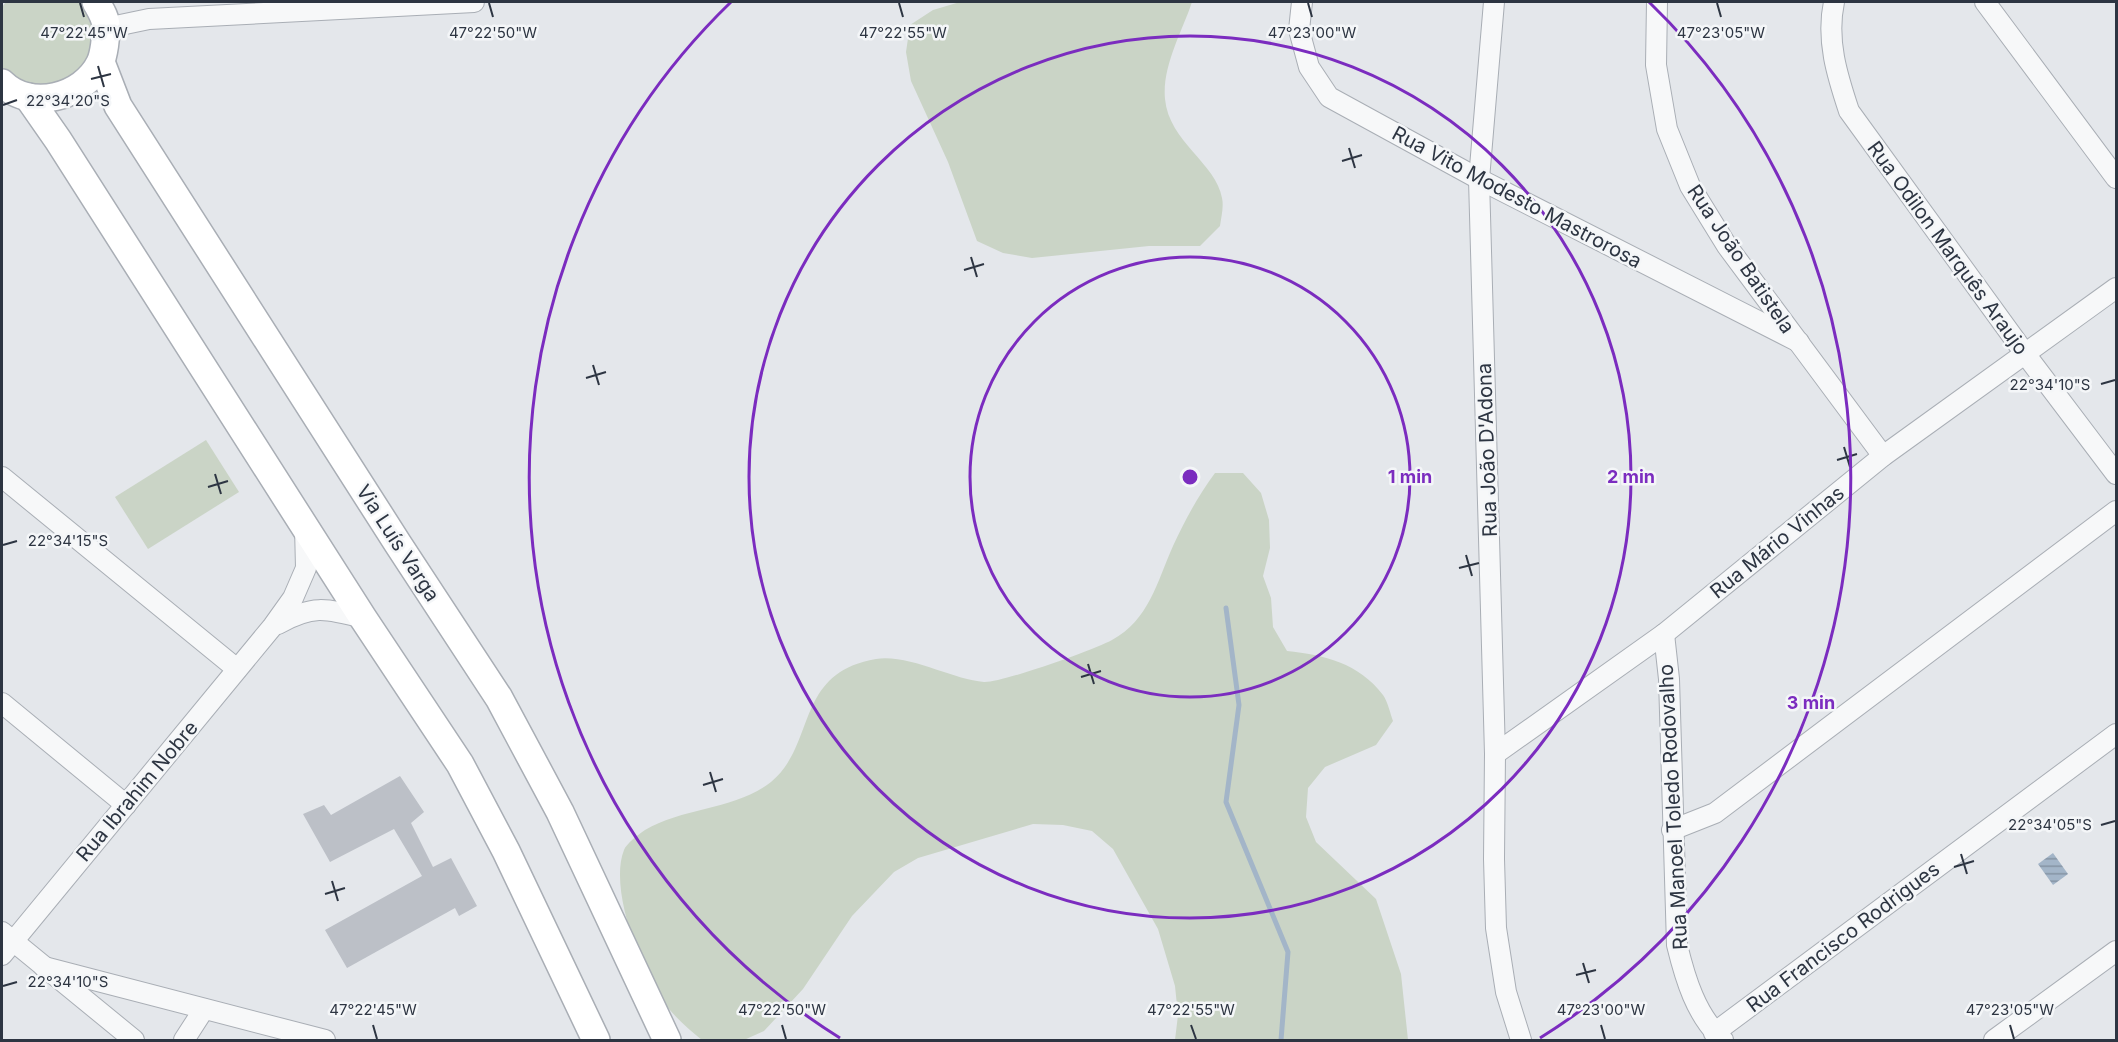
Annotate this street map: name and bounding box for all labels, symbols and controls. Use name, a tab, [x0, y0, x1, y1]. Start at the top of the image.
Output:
text: 47°22'45"W	[40, 23, 128, 42]
text: 47°22'50"W	[449, 23, 537, 42]
text: 47°22'55"W	[859, 23, 947, 42]
text: 47°23'00"W	[1268, 23, 1357, 42]
text: 47°23'05"W	[1677, 23, 1765, 42]
text: 22°34'20"S	[26, 91, 110, 110]
street label: Rua Vito Modesto Mastrorosa	[1388, 121, 1646, 273]
street label: Rua Odilon Marquês Araujo	[1863, 137, 2033, 359]
street label: Rua João Batistela	[1682, 180, 1800, 338]
street label: Rua João D'Adona	[1472, 363, 1502, 537]
text: 22°34'10"S	[2010, 375, 2090, 394]
text: 1 min	[1388, 466, 1432, 487]
text: 2 min	[1607, 466, 1655, 487]
centre of rings	[1180, 467, 1200, 487]
street label: Via Luís Varga	[351, 480, 445, 606]
street label: Rua Mário Vinhas	[1705, 481, 1849, 603]
text: 22°34'15"S	[28, 531, 108, 550]
street label: Rua Manoel Toledo Rodovalho	[1654, 664, 1692, 950]
text: 3 min	[1787, 692, 1835, 713]
street label: Rua Ibrahim Nobre	[71, 716, 203, 866]
text: 22°34'05"S	[2008, 815, 2092, 834]
street label: Rua Francisco Rodrigues	[1742, 857, 1944, 1017]
text: 22°34'10"S	[28, 972, 108, 991]
text: 47°22'45"W	[329, 1000, 417, 1019]
text: 47°22'50"W	[738, 1000, 826, 1019]
text: 47°22'55"W	[1147, 1000, 1235, 1019]
text: 47°23'00"W	[1557, 1000, 1646, 1019]
text: 47°23'05"W	[1966, 1000, 2054, 1019]

